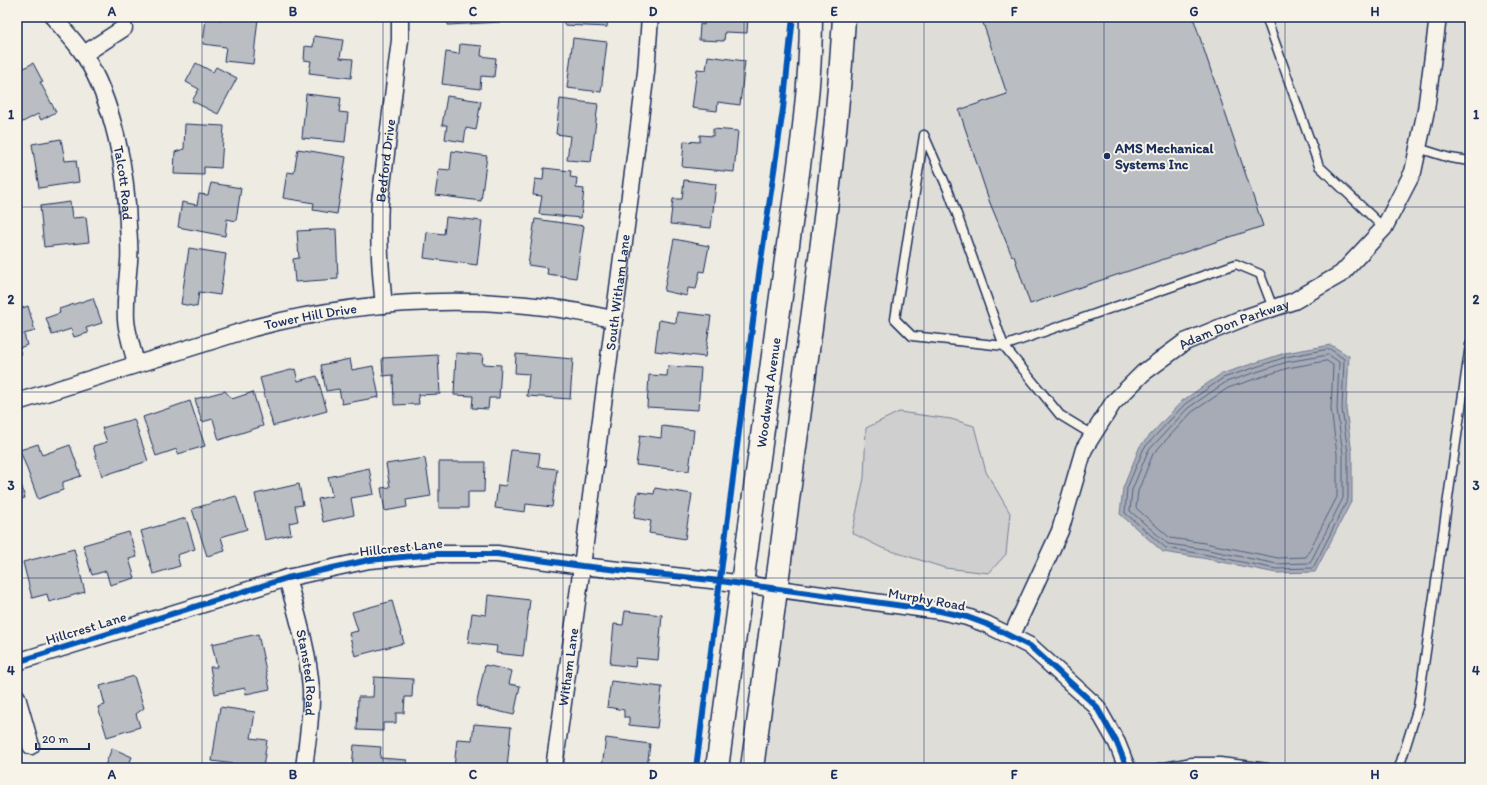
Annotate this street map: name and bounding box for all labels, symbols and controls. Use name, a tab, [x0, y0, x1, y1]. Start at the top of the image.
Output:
text: A	[107, 4, 117, 19]
text: B	[289, 4, 298, 19]
text: C	[469, 4, 478, 19]
text: D	[649, 4, 658, 19]
text: E	[830, 4, 838, 19]
text: F	[1011, 4, 1018, 19]
text: G	[1190, 4, 1199, 19]
text: H	[1371, 4, 1380, 19]
text: 1	[8, 107, 14, 122]
text: 1	[1473, 107, 1479, 122]
street label: Bedford Drive	[372, 118, 399, 203]
place label: AMS Mechanical Systems Inc	[1114, 140, 1215, 173]
street label: Talcott Road	[110, 144, 136, 221]
marker: AMS Mechanical Systems Inc	[1102, 151, 1112, 161]
street label: South Witham Lane	[602, 233, 634, 351]
text: 2	[8, 292, 15, 307]
text: 2	[1473, 292, 1480, 307]
street label: Adam Don Parkway	[1175, 295, 1292, 353]
street label: Tower Hill Drive	[262, 300, 358, 334]
street label: Woodward Avenue	[753, 336, 785, 449]
text: 3	[7, 478, 15, 493]
text: 3	[1472, 478, 1480, 493]
street label: Hillcrest Lane	[359, 535, 444, 560]
street label: Murphy Road	[887, 584, 967, 615]
street label: Hillcrest Lane	[44, 608, 129, 649]
street label: Witham Lane	[555, 627, 582, 707]
street label: Stansted Road	[292, 628, 319, 717]
text: 4	[7, 663, 15, 678]
text: 4	[1472, 663, 1480, 678]
scale bar	[36, 725, 89, 751]
text: 20 m	[42, 732, 69, 746]
text: A	[107, 767, 117, 782]
text: B	[289, 767, 298, 782]
text: C	[469, 767, 478, 782]
text: D	[649, 767, 658, 782]
text: E	[830, 767, 838, 782]
text: F	[1011, 767, 1018, 782]
text: G	[1190, 767, 1199, 782]
text: H	[1371, 767, 1380, 782]

